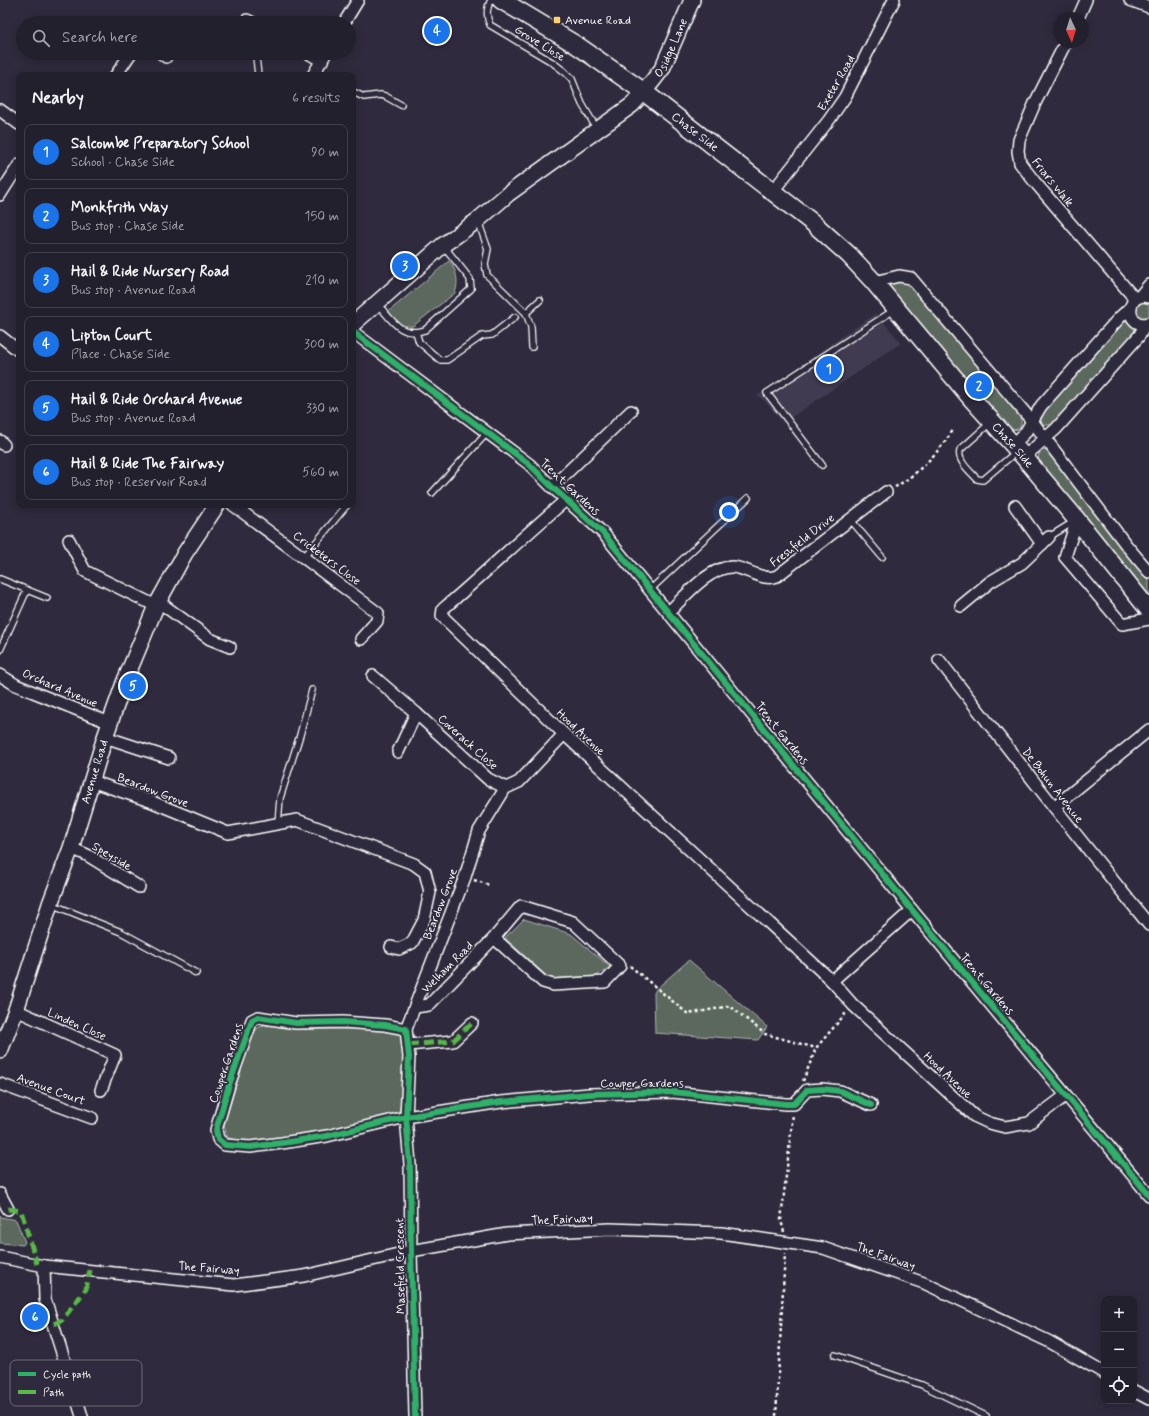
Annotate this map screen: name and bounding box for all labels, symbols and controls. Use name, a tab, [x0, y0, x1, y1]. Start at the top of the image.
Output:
north arrow	[1053, 12, 1089, 48]
place label: Avenue Road	[565, 13, 631, 29]
marker: Avenue Road	[552, 15, 562, 25]
search box	[16, 16, 356, 60]
pin: 4	[424, 16, 450, 46]
street label: Osidge Lane	[651, 16, 692, 81]
street label: Grove Close	[511, 22, 568, 66]
icon: search	[30, 27, 52, 49]
text: Search here	[62, 28, 138, 48]
street label: Exeter Road	[814, 53, 859, 114]
text: Nearby	[32, 87, 84, 109]
text: 6 results	[292, 90, 340, 107]
street label: Chase Side	[668, 109, 722, 156]
text: Salcombe Preparatory School	[71, 134, 250, 154]
text: 1	[43, 144, 49, 161]
text: 90 m	[311, 144, 339, 161]
text: School · Chase Side	[71, 154, 175, 171]
street label: Friars Walk	[1028, 155, 1077, 210]
text: Monkfrith Way	[71, 198, 168, 218]
text: 2	[43, 208, 49, 225]
text: 150 m	[305, 208, 339, 225]
text: Bus stop · Chase Side	[71, 218, 184, 235]
pin: 3	[392, 251, 418, 281]
text: Hail & Ride Nursery Road	[71, 262, 229, 282]
text: 3	[43, 272, 49, 289]
text: 210 m	[305, 272, 339, 289]
text: Bus stop · Avenue Road	[71, 282, 195, 299]
text: Lipton Court	[71, 326, 152, 346]
text: 4	[42, 336, 50, 353]
text: 300 m	[304, 336, 339, 353]
text: Place · Chase Side	[71, 346, 170, 363]
pin: 1	[816, 354, 842, 384]
pin: 2	[966, 371, 992, 401]
text: Hail & Ride Orchard Avenue	[71, 390, 242, 410]
text: 5	[42, 400, 50, 417]
text: 330 m	[306, 400, 339, 417]
text: Bus stop · Avenue Road	[71, 410, 195, 427]
street label: Chase Side	[988, 419, 1037, 472]
text: Hail & Ride The Fairway	[71, 454, 224, 474]
street label: Trent Gardens	[536, 456, 603, 520]
text: 6	[43, 464, 49, 481]
text: 560 m	[302, 464, 339, 481]
text: Bus stop · Reservoir Road	[71, 474, 207, 491]
your location	[719, 502, 739, 522]
street label: Freshfield Drive	[767, 510, 838, 571]
street label: Cricketers Close	[289, 528, 364, 590]
street label: Orchard Avenue	[19, 666, 100, 712]
pin: 5	[120, 671, 146, 701]
street label: Trent Gardens	[751, 699, 812, 769]
street label: Hood Avenue	[552, 706, 608, 760]
street label: Coverack Close	[434, 711, 501, 774]
street label: Avenue Road	[78, 738, 113, 806]
street label: De Bohun Avenue	[1018, 745, 1087, 827]
street label: Beardow Grove	[115, 770, 191, 812]
street label: Speyside	[89, 839, 135, 875]
street label: Beardow Grove	[420, 866, 462, 942]
street label: Welham Road	[418, 938, 477, 997]
street label: Trent Gardens	[955, 950, 1017, 1019]
street label: Linden Close	[45, 1005, 109, 1045]
street label: Cowper Gardens	[206, 1021, 248, 1105]
street label: Hood Avenue	[919, 1049, 975, 1103]
street label: Avenue Court	[14, 1070, 87, 1110]
street label: Cowper Gardens	[600, 1076, 684, 1092]
street label: The Fairway	[531, 1210, 593, 1230]
street label: Masefield Crescent	[392, 1217, 410, 1314]
street label: The Fairway	[854, 1239, 917, 1275]
street label: The Fairway	[178, 1259, 240, 1279]
map controls	[1101, 1296, 1137, 1404]
button: +	[1101, 1296, 1137, 1332]
pin: 6	[22, 1302, 48, 1332]
button: −	[1101, 1332, 1137, 1368]
legend	[10, 1360, 142, 1406]
text: Cycle path	[43, 1368, 91, 1382]
button: locate	[1101, 1368, 1137, 1404]
text: Path	[43, 1386, 64, 1400]

